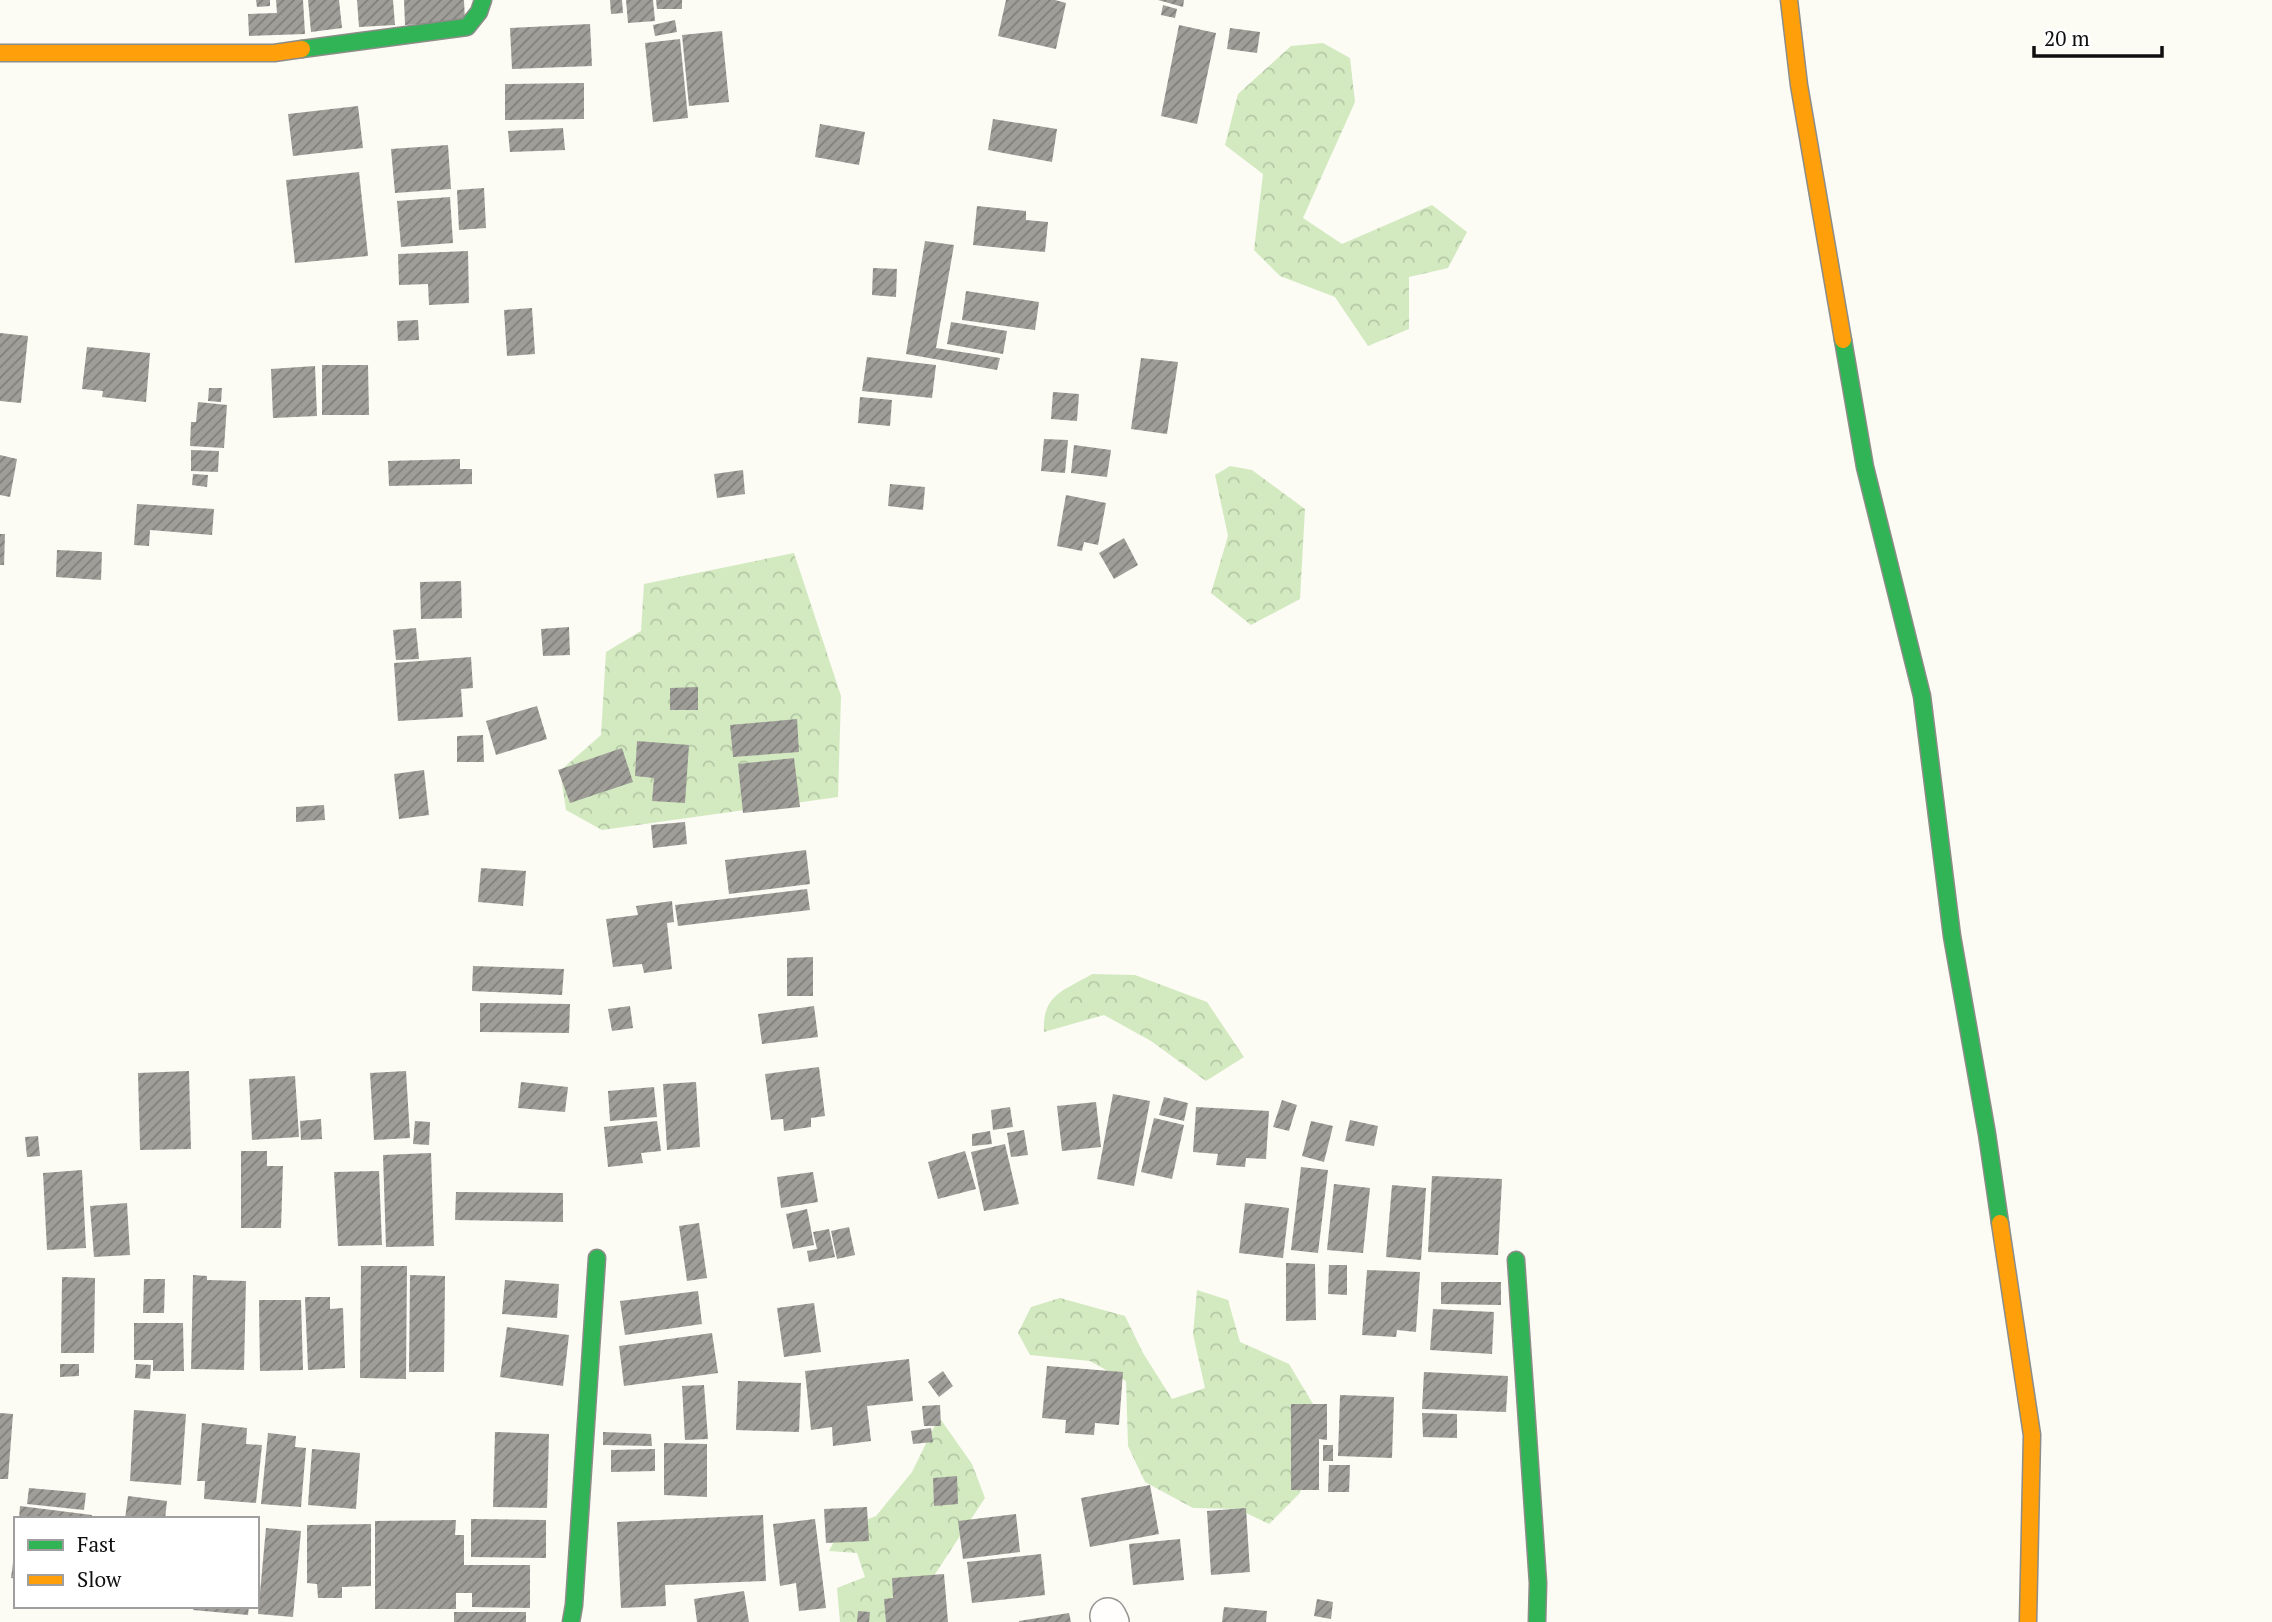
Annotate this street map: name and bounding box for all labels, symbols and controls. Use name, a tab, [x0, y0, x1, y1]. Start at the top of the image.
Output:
scale bar	[2034, 14, 2162, 58]
text: 20 m	[2044, 24, 2090, 52]
legend	[14, 1517, 259, 1608]
text: Fast	[77, 1530, 116, 1558]
text: Slow	[77, 1565, 122, 1593]

